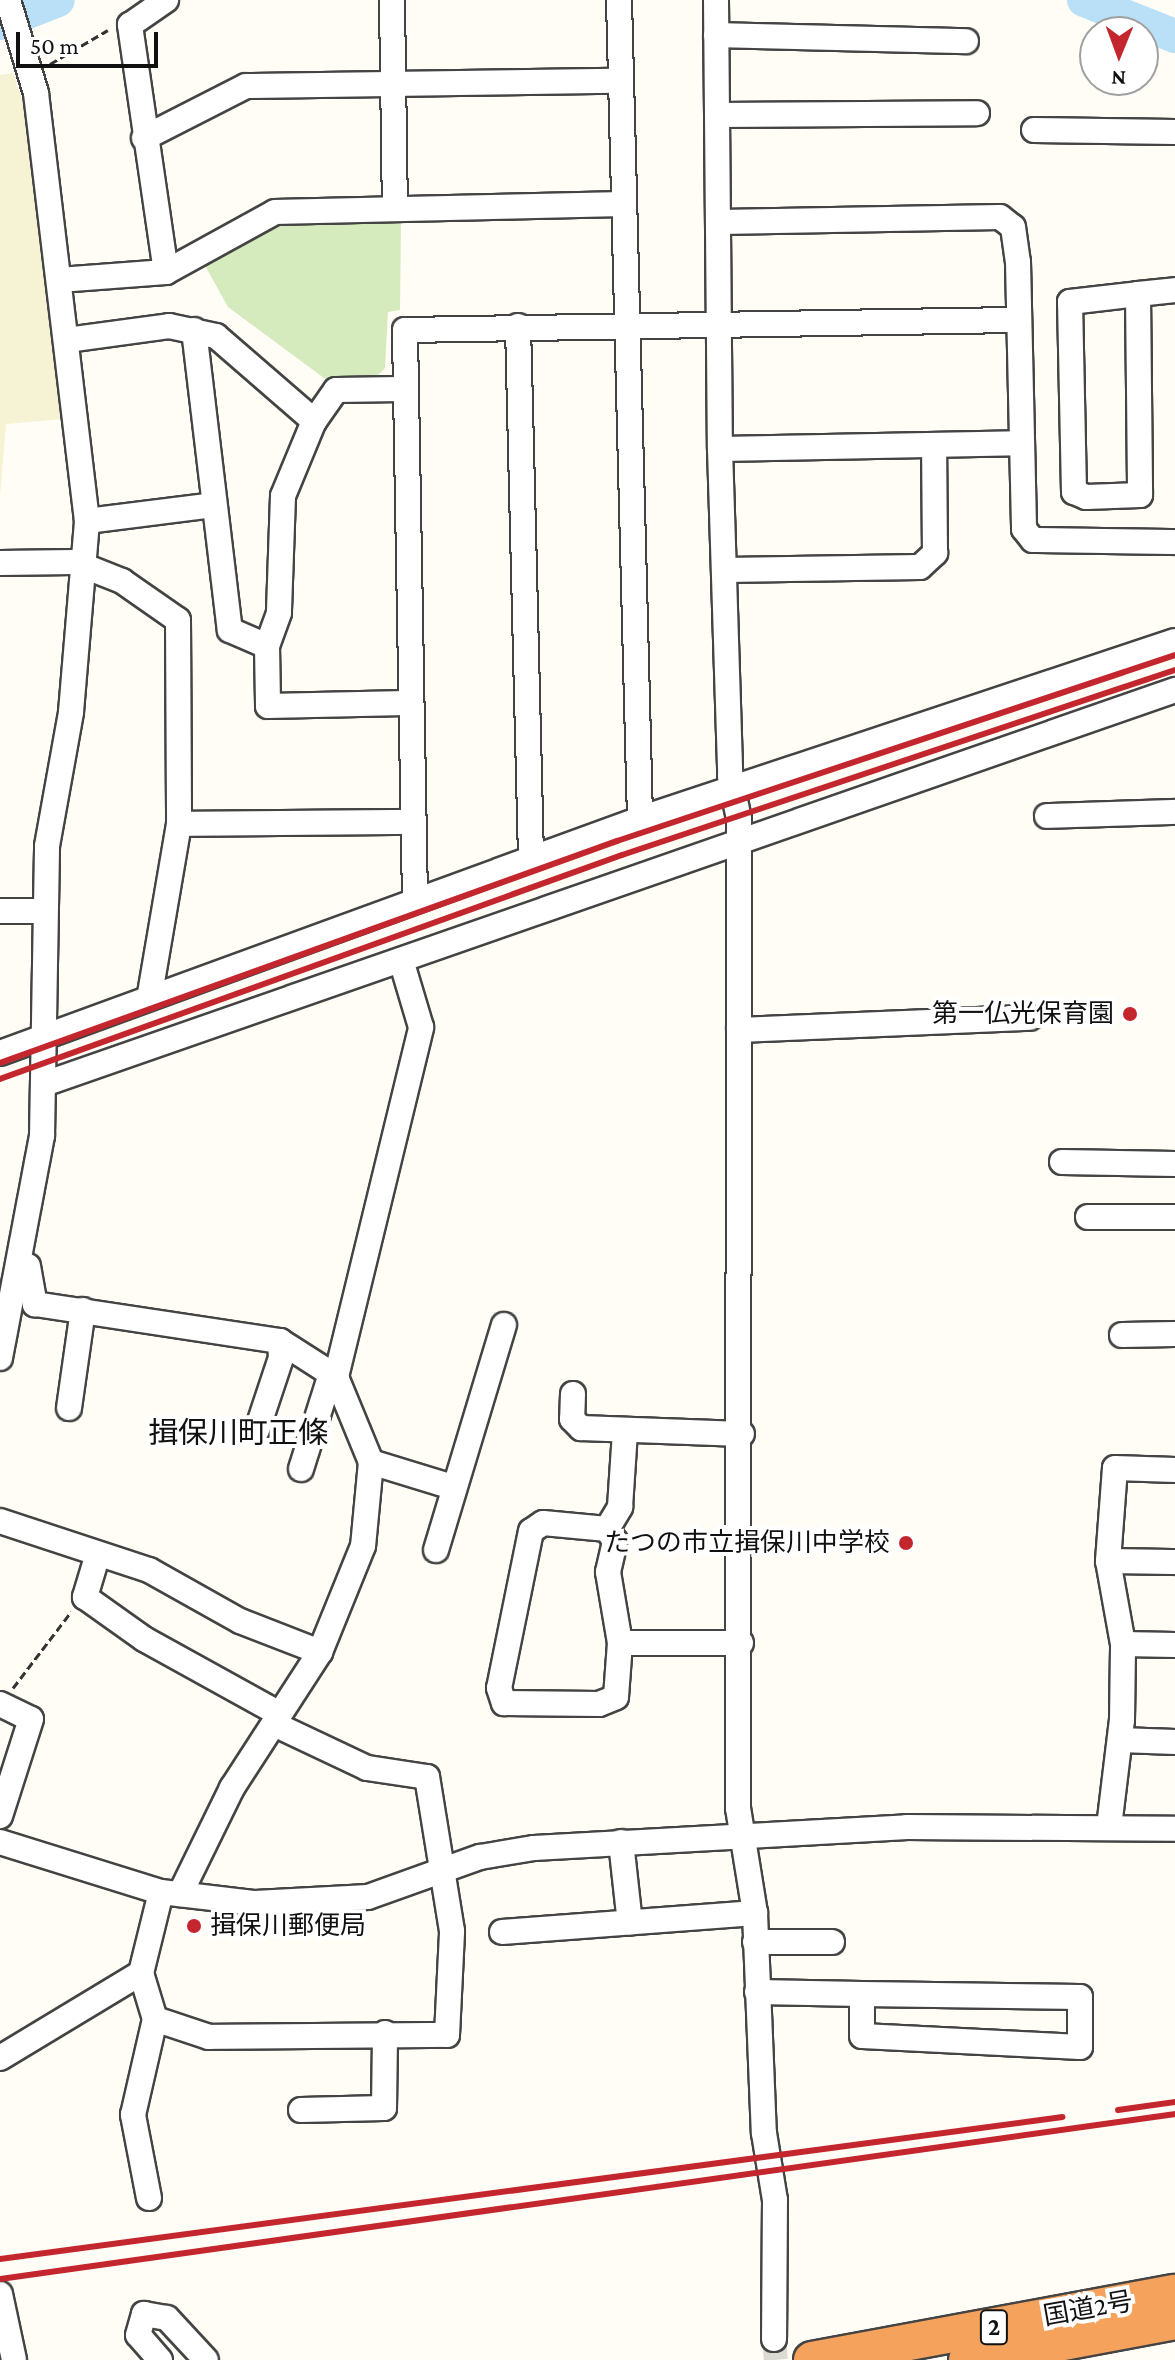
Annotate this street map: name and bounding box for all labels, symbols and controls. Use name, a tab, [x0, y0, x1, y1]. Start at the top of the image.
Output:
scale bar	[20, 16, 162, 66]
north arrow	[1079, 16, 1159, 96]
text: 50 m	[30, 32, 79, 59]
text: N	[1111, 66, 1126, 91]
place label: 第一仏光保育園	[932, 998, 1114, 1030]
marker: 第一仏光保育園	[1121, 1005, 1139, 1023]
district label: 揖保川町正條	[148, 1415, 328, 1451]
place label: たつの市立揖保川中学校	[604, 1527, 890, 1559]
marker: たつの市立揖保川中学校	[897, 1534, 915, 1552]
place label: 揖保川郵便局	[210, 1910, 366, 1942]
marker: 揖保川郵便局	[185, 1917, 203, 1935]
street label: 国道2号	[1041, 2286, 1135, 2332]
road number: 2	[978, 2307, 1010, 2347]

